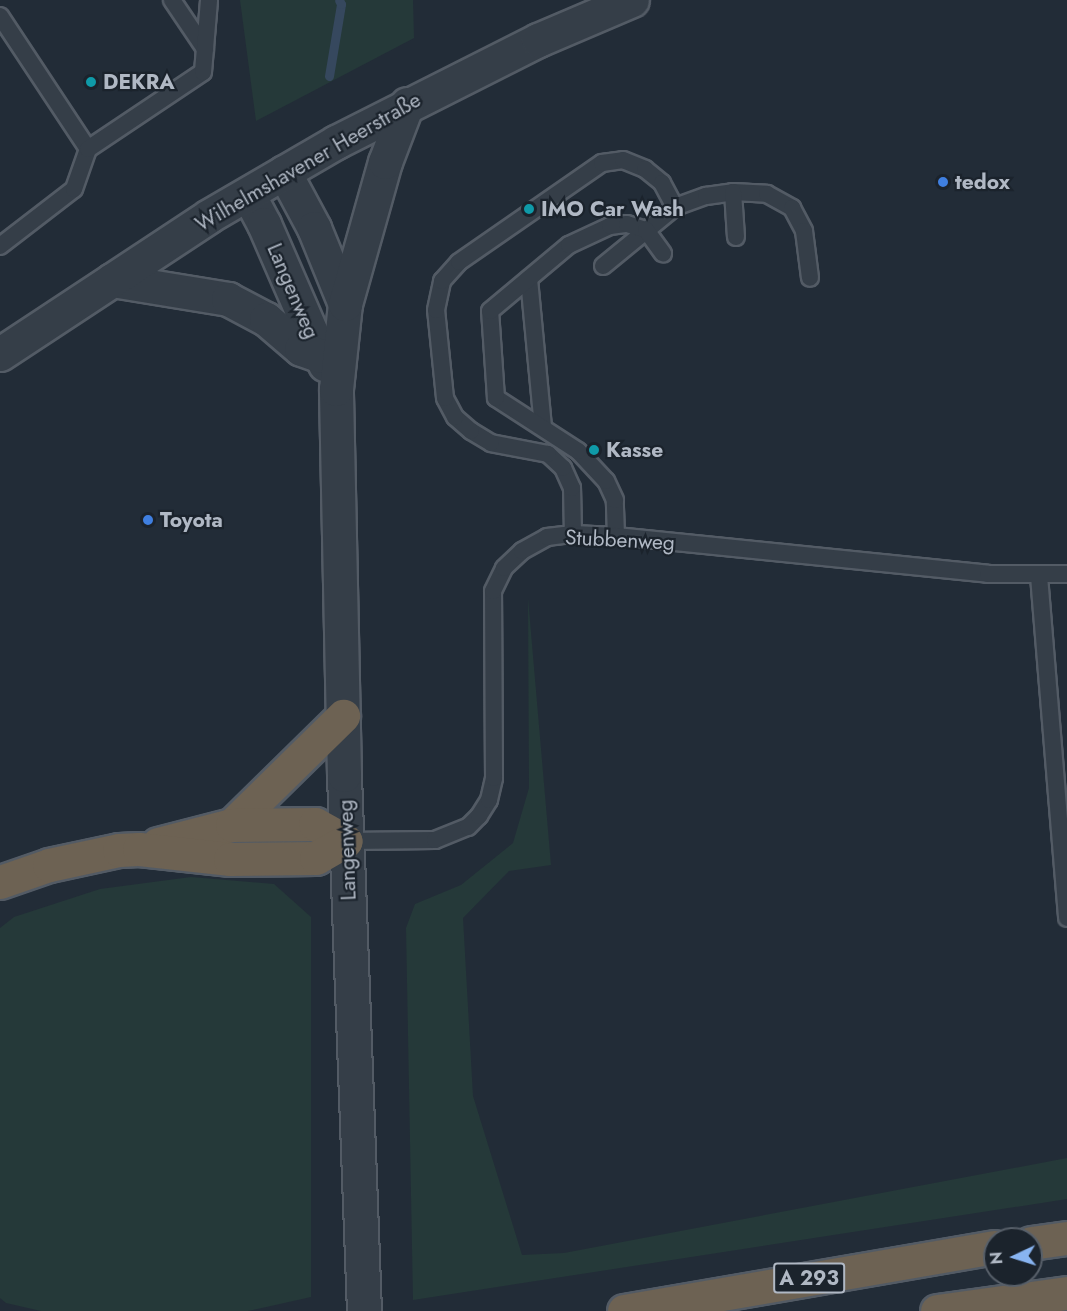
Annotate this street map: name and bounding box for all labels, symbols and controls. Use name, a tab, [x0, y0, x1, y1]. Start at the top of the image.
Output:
place label: DEKRA	[103, 69, 175, 95]
marker: DEKRA	[84, 75, 98, 89]
street label: Wilhelmshavener Heerstraße	[191, 87, 425, 237]
place label: tedox	[955, 169, 1010, 195]
marker: tedox	[936, 175, 950, 189]
place label: IMO Car Wash	[541, 196, 684, 222]
marker: IMO Car Wash	[522, 202, 536, 216]
street label: Langenweg	[262, 240, 324, 342]
place label: Kasse	[606, 437, 663, 463]
marker: Kasse	[587, 443, 601, 457]
place label: Toyota	[160, 507, 223, 533]
marker: Toyota	[141, 513, 155, 527]
street label: Stubbenweg	[564, 525, 676, 555]
street label: Langenweg	[333, 799, 361, 901]
north arrow	[983, 1227, 1043, 1287]
text: N	[985, 1251, 1008, 1265]
road number: A 293	[773, 1261, 845, 1295]

